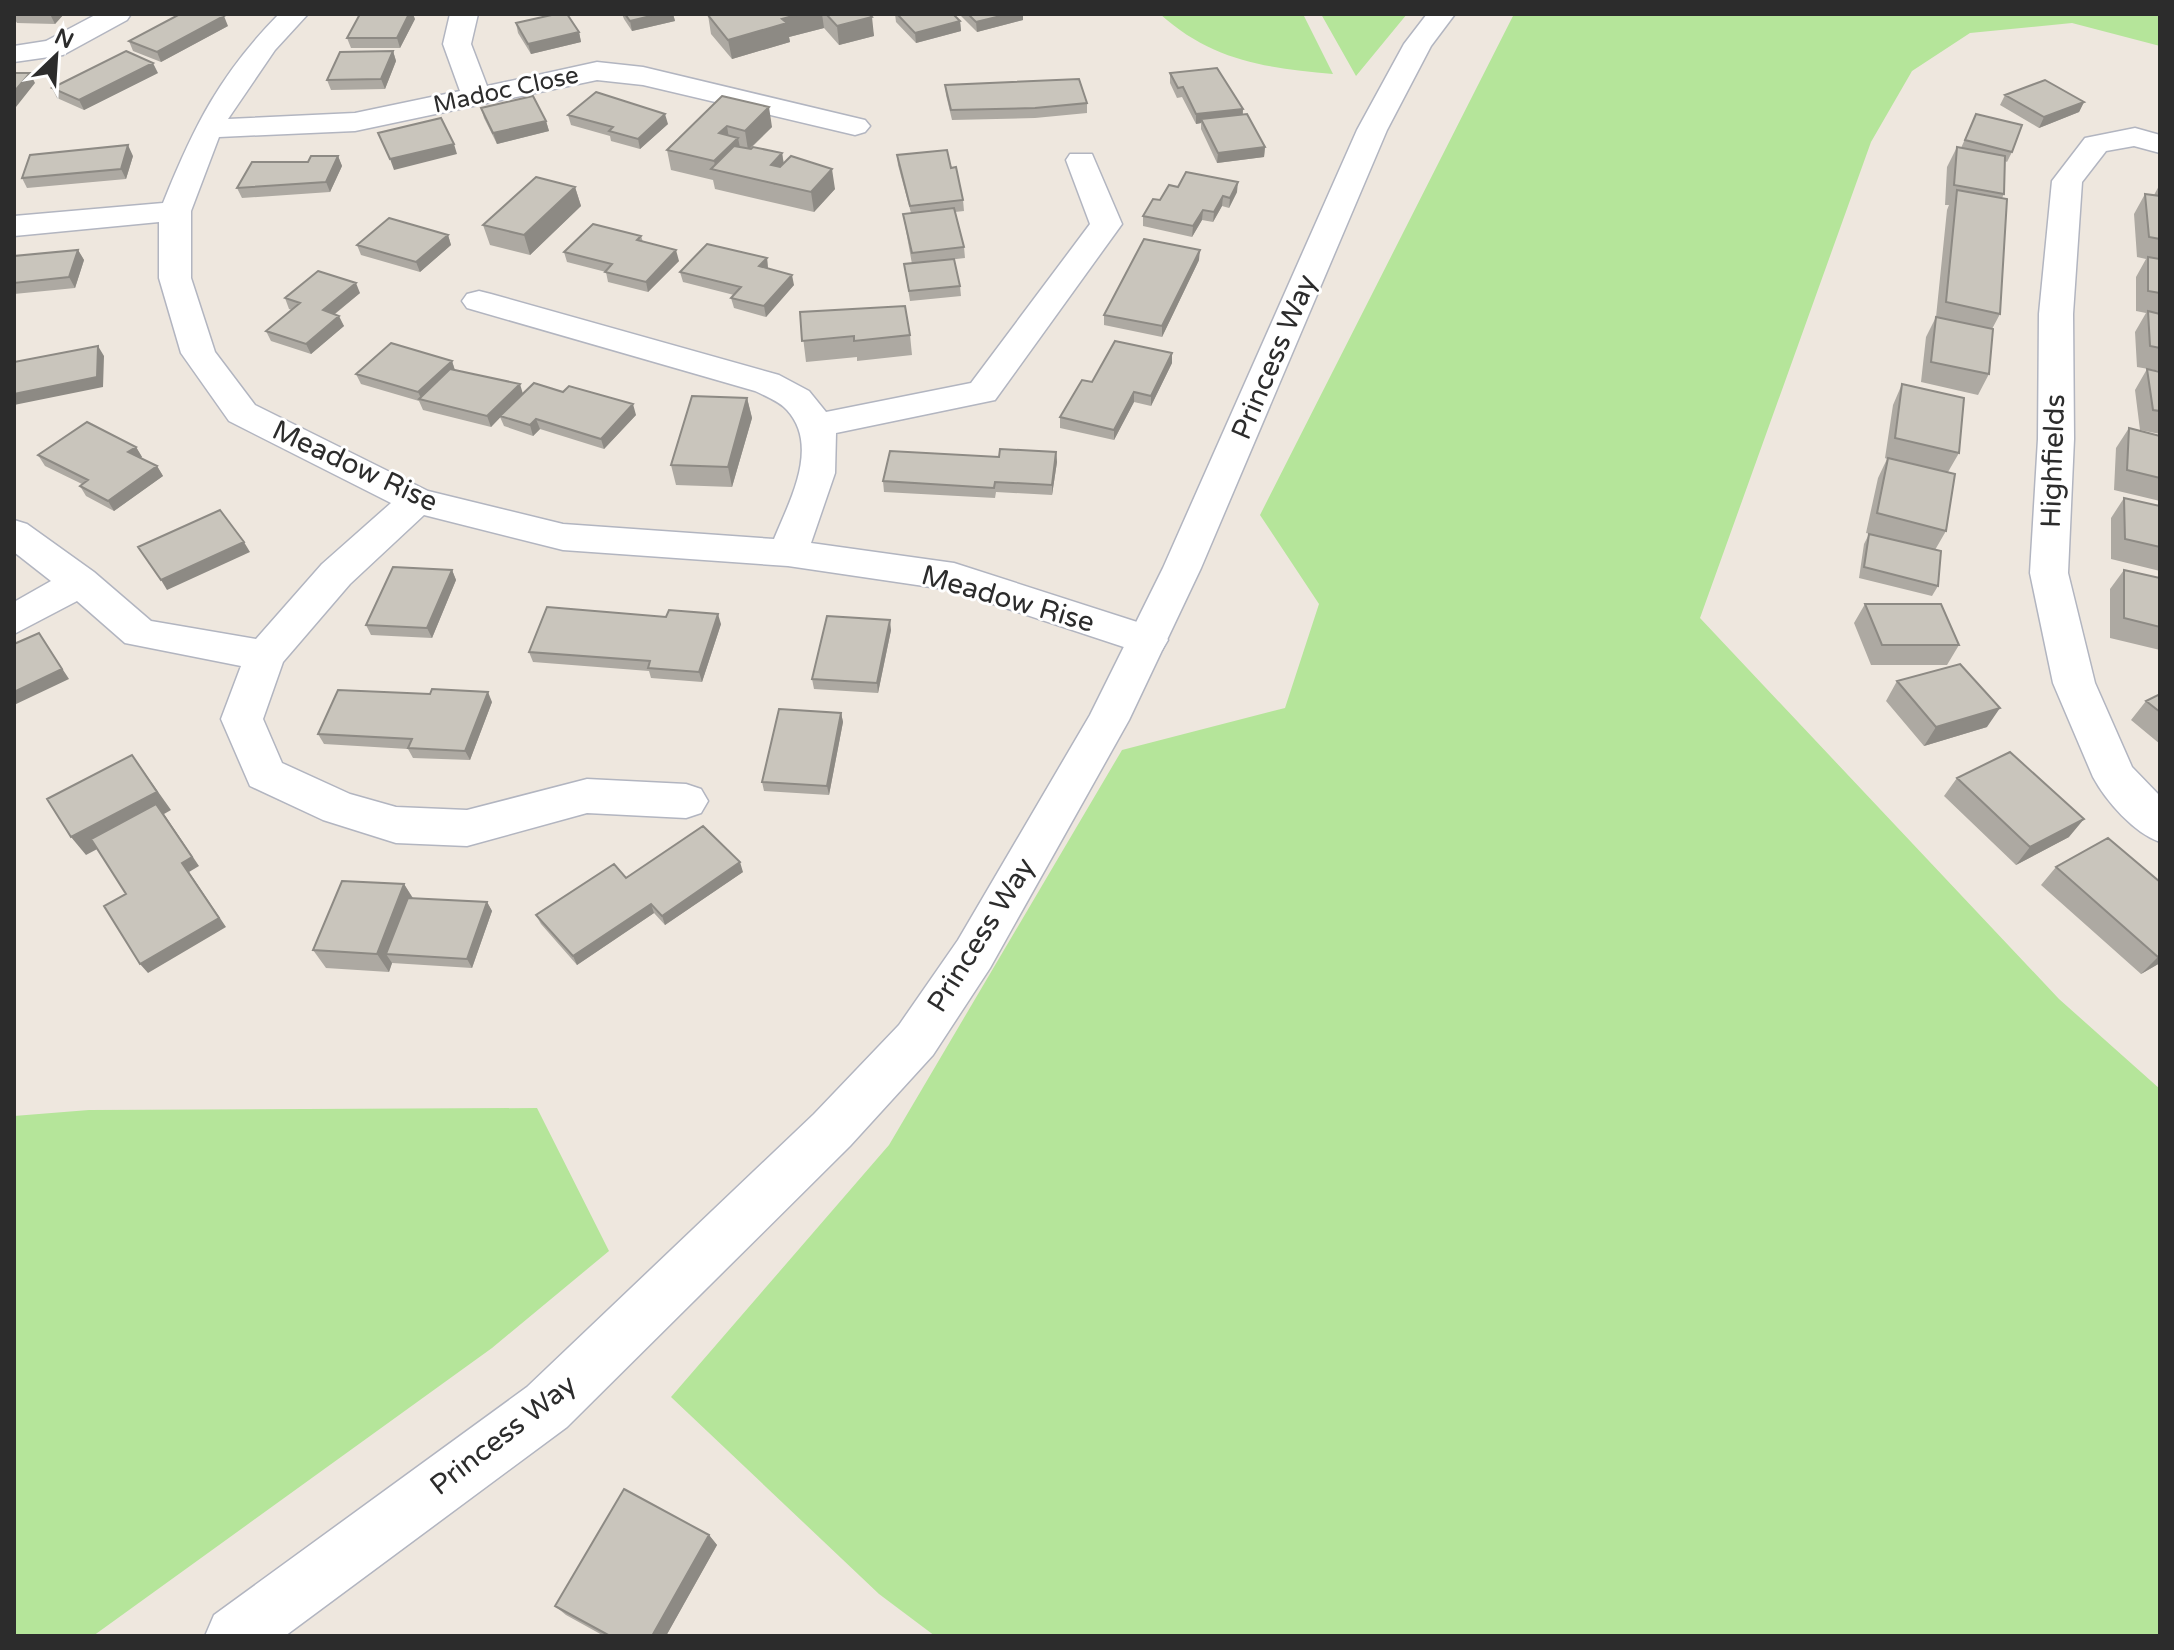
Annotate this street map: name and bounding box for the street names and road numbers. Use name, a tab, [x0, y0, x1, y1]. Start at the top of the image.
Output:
street label: Madoc Close	[431, 60, 581, 120]
street label: Princess Way	[1224, 269, 1324, 445]
street label: Highfields	[2034, 393, 2072, 529]
street label: Meadow Rise	[267, 413, 443, 519]
street label: Meadow Rise	[918, 558, 1098, 640]
street label: Princess Way	[920, 851, 1042, 1019]
street label: Princess Way	[423, 1367, 583, 1503]

